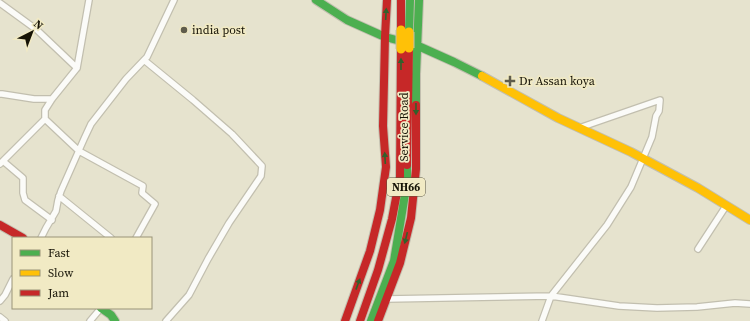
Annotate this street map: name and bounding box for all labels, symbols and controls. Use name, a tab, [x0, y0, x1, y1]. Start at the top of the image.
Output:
one-way arrow	[383, 8, 390, 20]
north arrow	[12, 12, 52, 52]
text: N	[30, 17, 46, 33]
place label: india post	[192, 22, 245, 38]
marker: india post	[179, 25, 189, 35]
one-way arrow	[398, 57, 404, 70]
place label: Dr Assan koya	[519, 73, 596, 89]
marker: Dr Assan koya	[504, 75, 516, 87]
street label: Service Road	[396, 92, 412, 162]
one-way arrow	[413, 103, 419, 116]
one-way arrow	[382, 151, 388, 164]
road number: NH66	[387, 178, 425, 196]
one-way arrow	[403, 232, 409, 244]
legend	[12, 237, 152, 309]
text: Fast	[48, 245, 70, 261]
text: Slow	[48, 265, 74, 281]
one-way arrow	[355, 278, 361, 290]
text: Jam	[47, 285, 69, 301]

